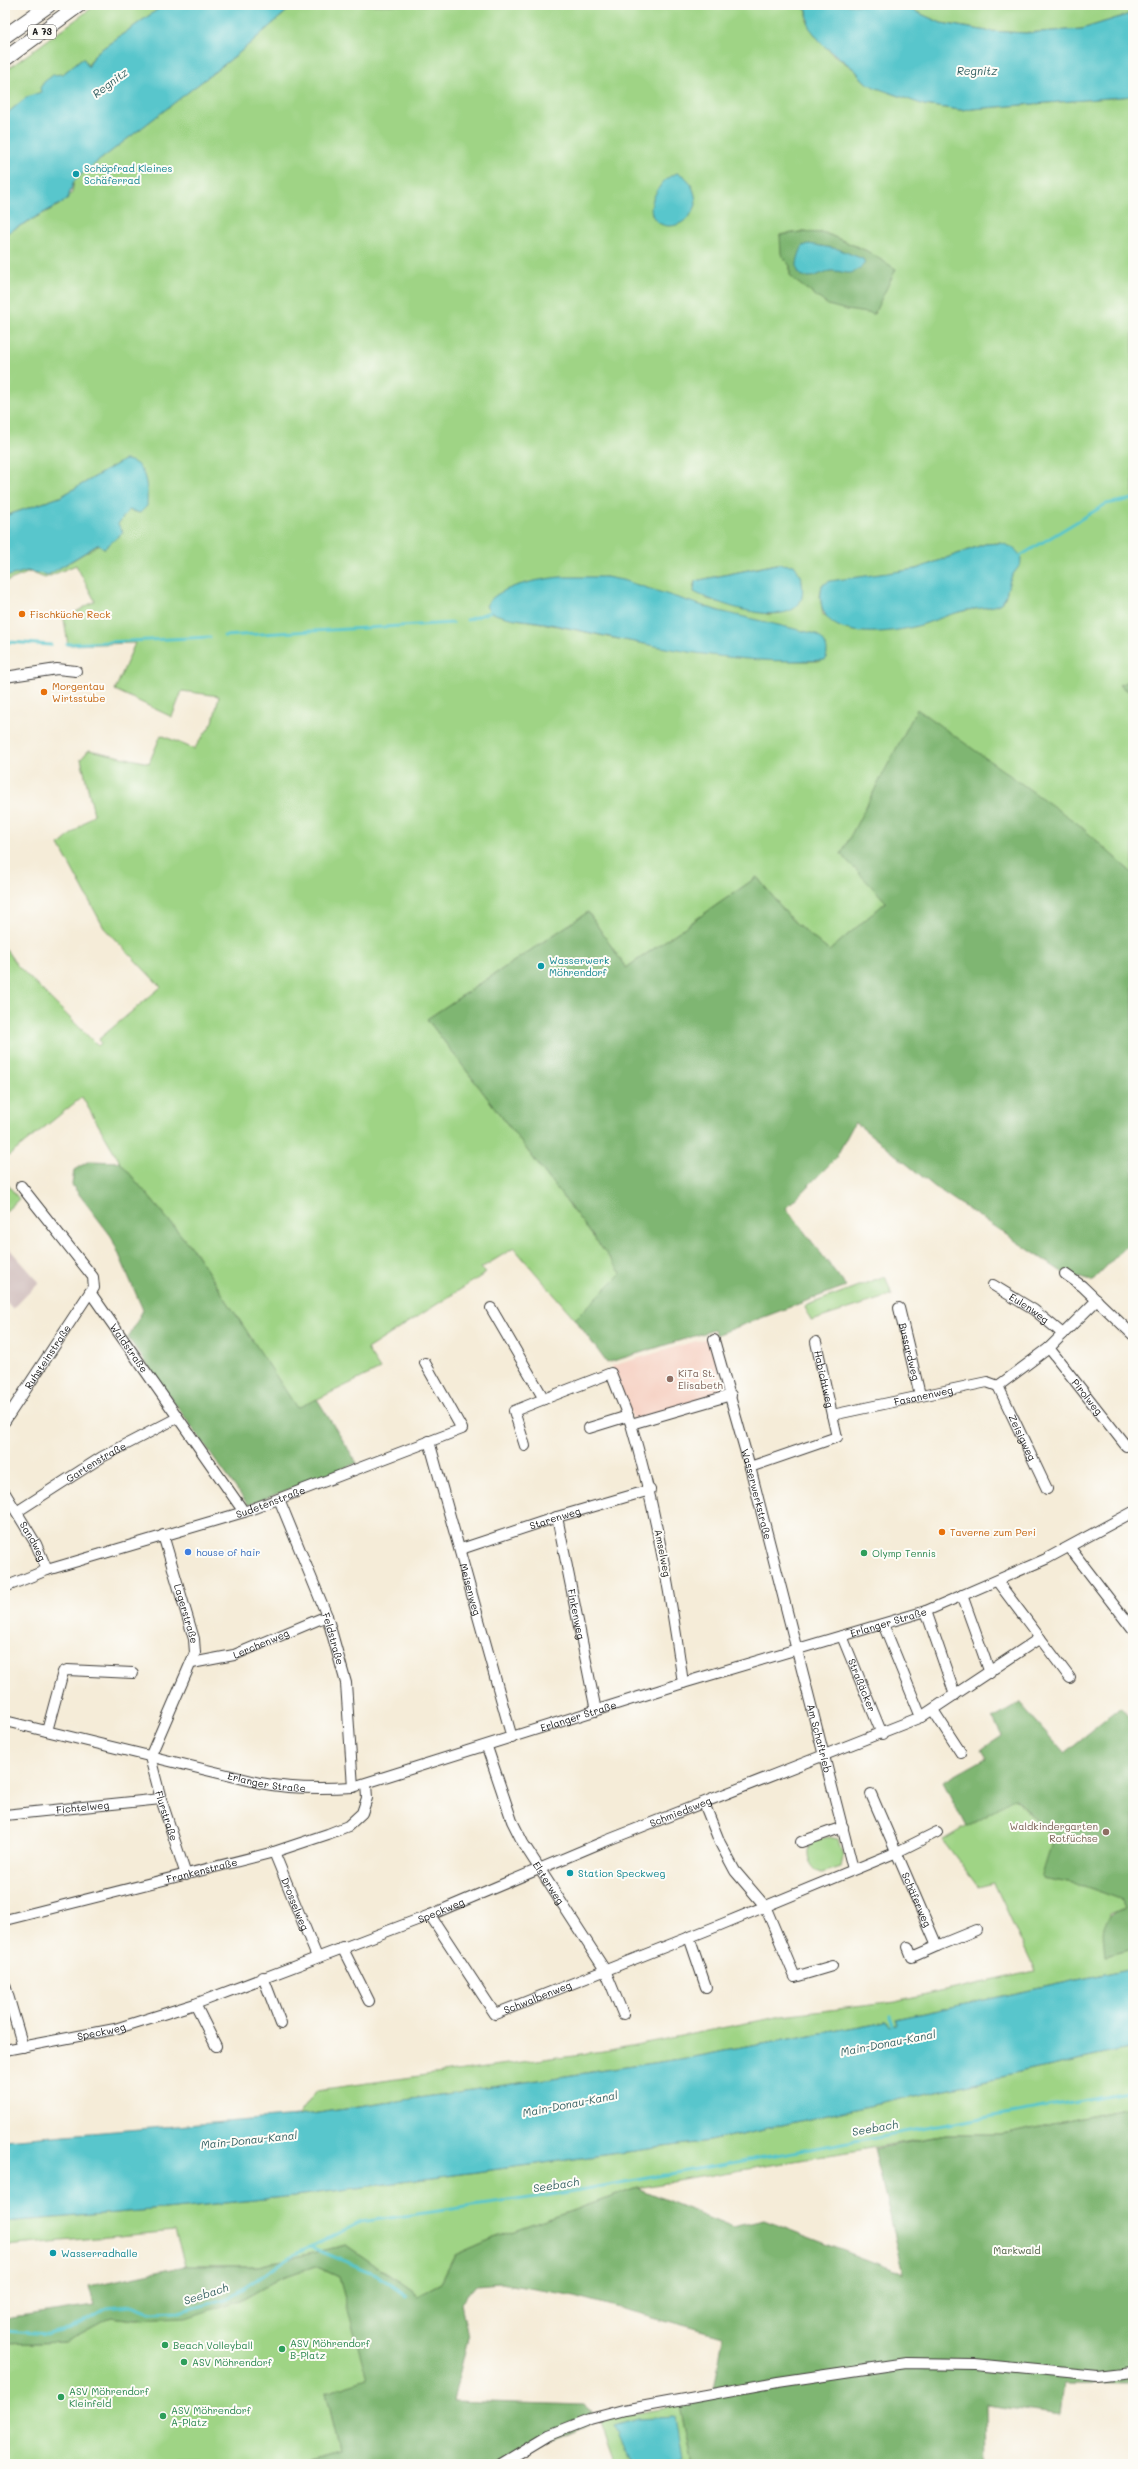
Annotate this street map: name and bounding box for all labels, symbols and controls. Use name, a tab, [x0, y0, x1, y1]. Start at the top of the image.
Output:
road number: A 73	[28, 25, 56, 39]
water label: Regnitz	[957, 63, 998, 78]
water label: Regnitz	[89, 64, 131, 101]
place label: Schöpfrad Kleines Schäferrad	[84, 161, 172, 187]
marker: Schöpfrad Kleines Schäferrad	[71, 169, 81, 179]
place label: Fischküche Reck	[30, 607, 111, 621]
marker: Fischküche Reck	[17, 609, 27, 619]
place label: Morgentau Wirtsstube	[52, 679, 105, 705]
marker: Morgentau Wirtsstube	[39, 687, 49, 697]
place label: Wasserwerk Möhrendorf	[549, 953, 609, 979]
marker: Wasserwerk Möhrendorf	[536, 961, 546, 971]
street label: Eulenweg	[1007, 1290, 1052, 1327]
street label: Waldstraße	[107, 1321, 151, 1375]
street label: Ruhsteinstraße	[21, 1322, 74, 1392]
street label: Bussardweg	[896, 1322, 923, 1382]
street label: Habichtweg	[811, 1349, 837, 1409]
place label: KiTa St. Elisabeth	[678, 1366, 723, 1392]
marker: KiTa St. Elisabeth	[665, 1374, 675, 1384]
street label: Pirolweg	[1069, 1376, 1106, 1418]
street label: Fasanenweg	[893, 1382, 954, 1409]
street label: Zeisigweg	[1006, 1412, 1040, 1463]
street label: Gartenstraße	[63, 1439, 128, 1486]
street label: Wasserwerkstraße	[738, 1447, 775, 1541]
street label: Sudetenstraße	[234, 1482, 307, 1521]
street label: Starenweg	[528, 1503, 582, 1533]
street label: Sandweg	[17, 1519, 50, 1564]
place label: Taverne zum Peri	[950, 1525, 1036, 1539]
marker: Taverne zum Peri	[937, 1527, 947, 1537]
street label: Amselweg	[652, 1528, 675, 1578]
place label: house of hair	[196, 1545, 260, 1559]
place label: Olymp Tennis	[872, 1546, 936, 1560]
marker: house of hair	[183, 1547, 193, 1557]
marker: Olymp Tennis	[859, 1548, 869, 1558]
street label: Meisenweg	[456, 1562, 484, 1617]
street label: Lagerstraße	[171, 1582, 201, 1644]
street label: Finkenweg	[565, 1588, 588, 1641]
street label: Erlanger Straße	[848, 1604, 928, 1640]
street label: Feldstraße	[319, 1610, 347, 1666]
street label: Lerchenweg	[231, 1626, 291, 1662]
street label: Straßäcker	[845, 1656, 879, 1714]
street label: Erlanger Straße	[538, 1697, 618, 1735]
street label: Am Schaftrieb	[804, 1702, 835, 1774]
street label: Erlanger Straße	[226, 1768, 306, 1795]
street label: Flurstraße	[152, 1789, 181, 1843]
street label: Schmiedsweg	[647, 1793, 714, 1830]
street label: Fichtelweg	[55, 1797, 110, 1817]
place label: Waldkindergarten Rotfüchse	[1010, 1819, 1098, 1845]
marker: Waldkindergarten Rotfüchse	[1101, 1827, 1111, 1837]
street label: Frankenstraße	[165, 1855, 239, 1886]
street label: Elsterweg	[530, 1859, 568, 1907]
place label: Station Speckweg	[578, 1866, 666, 1880]
marker: Station Speckweg	[565, 1868, 575, 1878]
street label: Schäferweg	[899, 1870, 935, 1929]
street label: Drosselweg	[278, 1875, 312, 1933]
street label: Speckweg	[416, 1894, 466, 1926]
street label: Schwalbenweg	[502, 1977, 573, 2017]
street label: Speckweg	[76, 2019, 127, 2043]
water label: Main-Donau-Kanal	[839, 2026, 937, 2059]
water label: Main-Donau-Kanal	[521, 2087, 619, 2120]
water label: Seebach	[851, 2116, 899, 2139]
water label: Main-Donau-Kanal	[200, 2127, 298, 2152]
water label: Seebach	[532, 2173, 580, 2196]
park label: Markwald	[993, 2243, 1041, 2257]
place label: Wasserradhalle	[61, 2246, 138, 2260]
marker: Wasserradhalle	[48, 2248, 58, 2258]
water label: Seebach	[181, 2279, 230, 2308]
place label: ASV Möhrendorf B-Platz	[290, 2336, 371, 2362]
place label: Beach Volleyball	[173, 2338, 253, 2352]
marker: Beach Volleyball	[160, 2340, 170, 2350]
marker: ASV Möhrendorf B-Platz	[277, 2344, 287, 2354]
place label: ASV Möhrendorf	[192, 2355, 273, 2369]
marker: ASV Möhrendorf	[179, 2357, 189, 2367]
place label: ASV Möhrendorf Kleinfeld	[69, 2384, 150, 2410]
marker: ASV Möhrendorf Kleinfeld	[56, 2392, 66, 2402]
place label: ASV Möhrendorf A-Platz	[171, 2403, 252, 2429]
marker: ASV Möhrendorf A-Platz	[158, 2411, 168, 2421]

